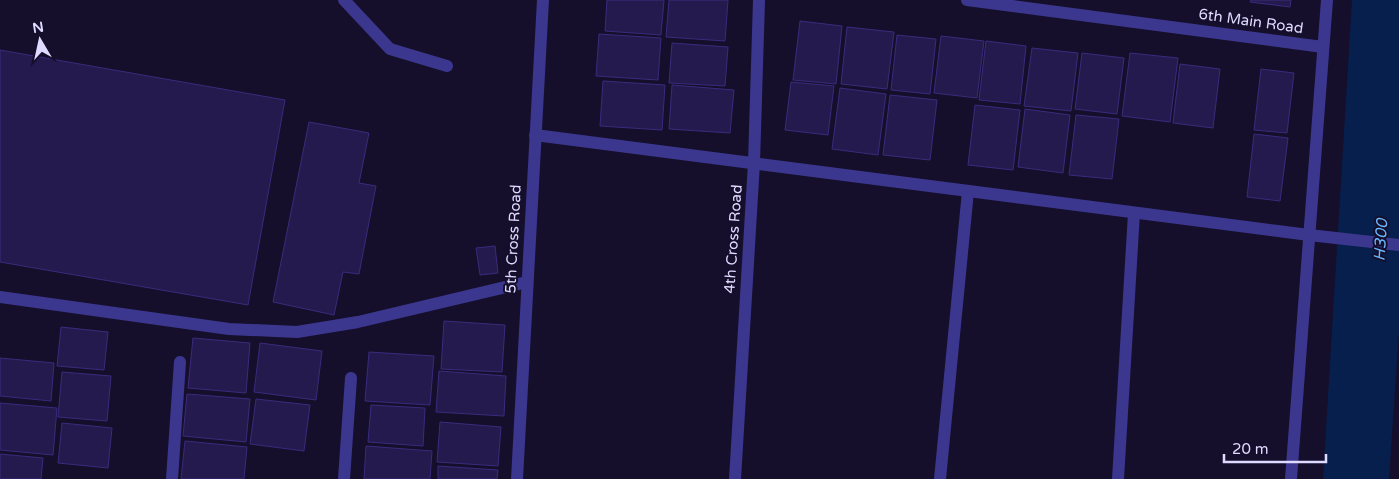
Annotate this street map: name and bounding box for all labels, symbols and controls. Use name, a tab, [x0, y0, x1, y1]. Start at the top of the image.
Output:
street label: 6th Main Road	[1197, 5, 1305, 37]
north arrow	[15, 15, 65, 65]
text: N	[31, 18, 45, 37]
street label: 5th Cross Road	[501, 184, 525, 294]
street label: 4th Cross Road	[720, 184, 746, 294]
water label: H300	[1370, 216, 1393, 262]
scale bar	[1224, 432, 1326, 464]
text: 20 m	[1232, 440, 1269, 458]

